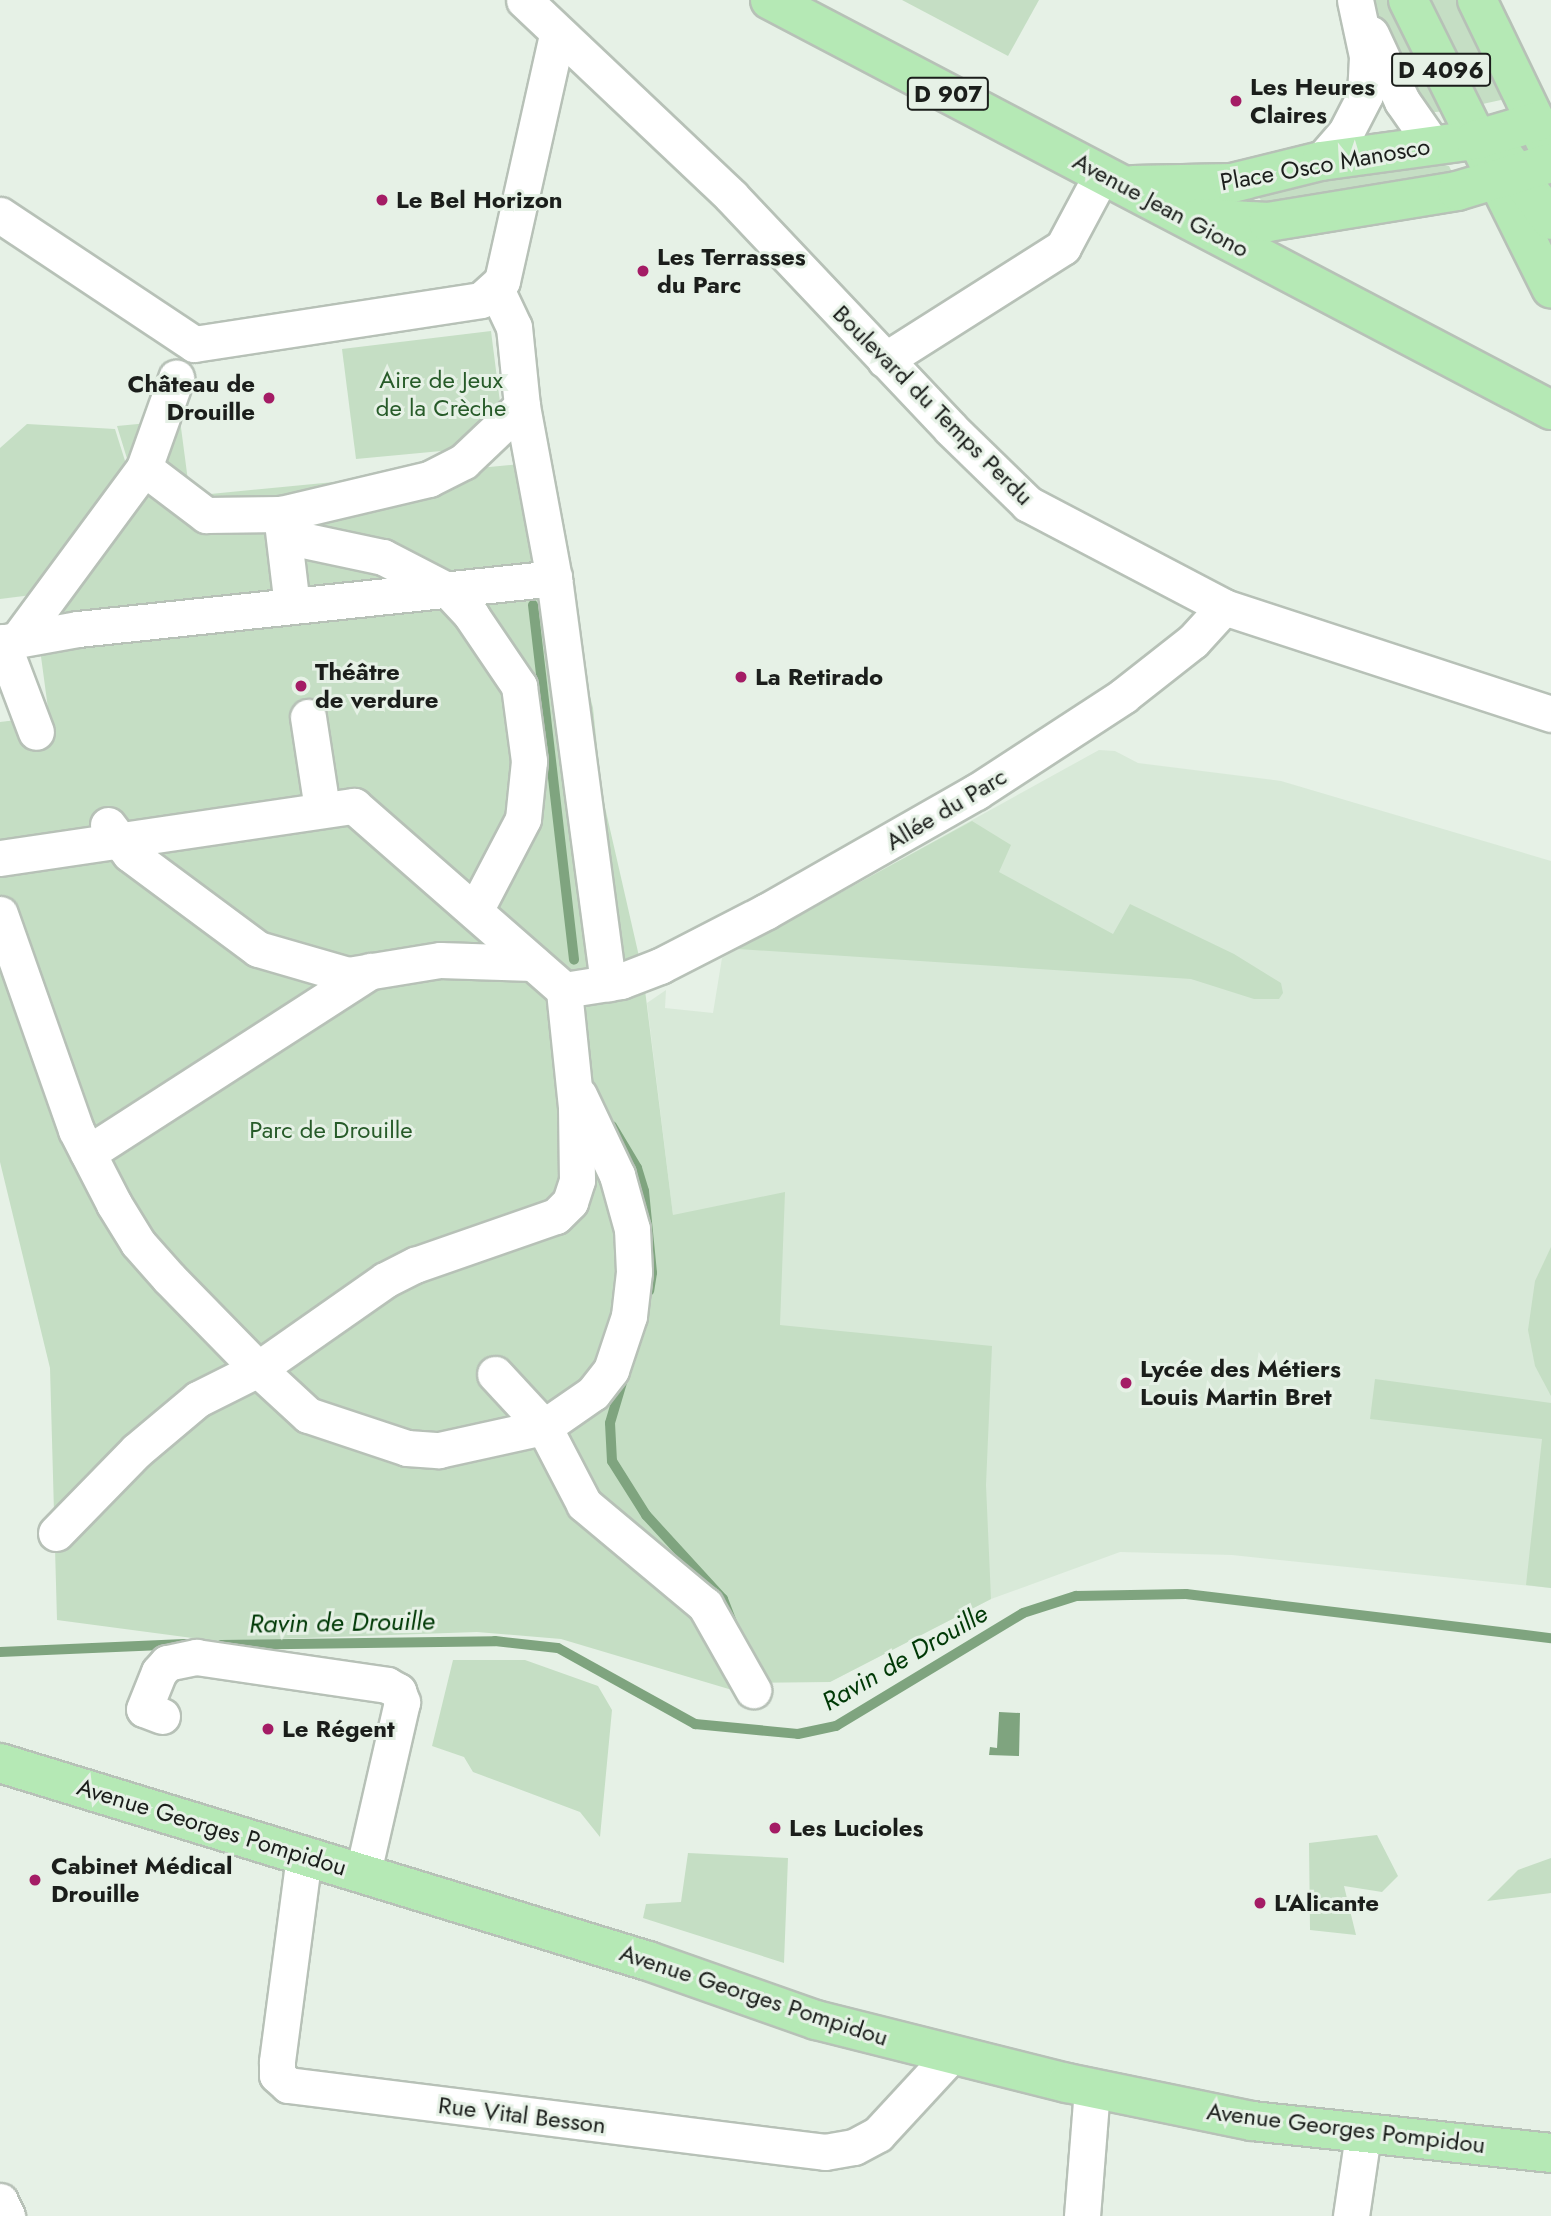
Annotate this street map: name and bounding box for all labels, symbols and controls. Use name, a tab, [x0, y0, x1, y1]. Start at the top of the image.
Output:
road number: D 4096	[1390, 50, 1492, 90]
place label: Les Heures Claires	[1250, 73, 1375, 129]
road number: D 907	[906, 74, 990, 114]
marker: Les Heures Claires	[1228, 93, 1244, 109]
street label: Place Osco Manosco	[1218, 131, 1432, 197]
street label: Avenue Jean Giono	[1068, 146, 1254, 264]
place label: Le Bel Horizon	[396, 186, 563, 214]
marker: Le Bel Horizon	[374, 192, 390, 208]
place label: Les Terrasses du Parc	[657, 243, 806, 299]
marker: Les Terrasses du Parc	[635, 263, 651, 279]
street label: Boulevard du Temps Perdu	[827, 299, 1039, 511]
park label: Aire de Jeux de la Crèche	[376, 366, 506, 422]
place label: Château de Drouille	[128, 370, 255, 426]
marker: Château de Drouille	[261, 390, 277, 406]
place label: Théâtre de verdure	[315, 658, 439, 714]
place label: La Retirado	[755, 663, 883, 691]
marker: La Retirado	[733, 669, 749, 685]
marker: Théâtre de verdure	[293, 678, 309, 694]
street label: Allée du Parc	[880, 762, 1012, 856]
park label: Parc de Drouille	[249, 1116, 413, 1144]
place label: Lycée des Métiers Louis Martin Bret	[1140, 1355, 1341, 1411]
marker: Lycée des Métiers Louis Martin Bret	[1118, 1375, 1134, 1391]
water label: Ravin de Drouille	[817, 1598, 993, 1718]
water label: Ravin de Drouille	[249, 1606, 435, 1640]
place label: Le Régent	[282, 1715, 395, 1743]
marker: Le Régent	[260, 1721, 276, 1737]
street label: Avenue Georges Pompidou	[74, 1772, 350, 1882]
place label: Les Lucioles	[789, 1814, 923, 1842]
marker: Les Lucioles	[767, 1820, 783, 1836]
place label: Cabinet Médical Drouille	[51, 1852, 232, 1908]
marker: Cabinet Médical Drouille	[25, 1870, 45, 1890]
place label: L'Alicante	[1274, 1889, 1379, 1917]
marker: L'Alicante	[1252, 1895, 1268, 1911]
street label: Avenue Georges Pompidou	[616, 1938, 892, 2052]
street label: Rue Vital Besson	[437, 2090, 607, 2140]
street label: Avenue Georges Pompidou	[1205, 2097, 1487, 2159]

